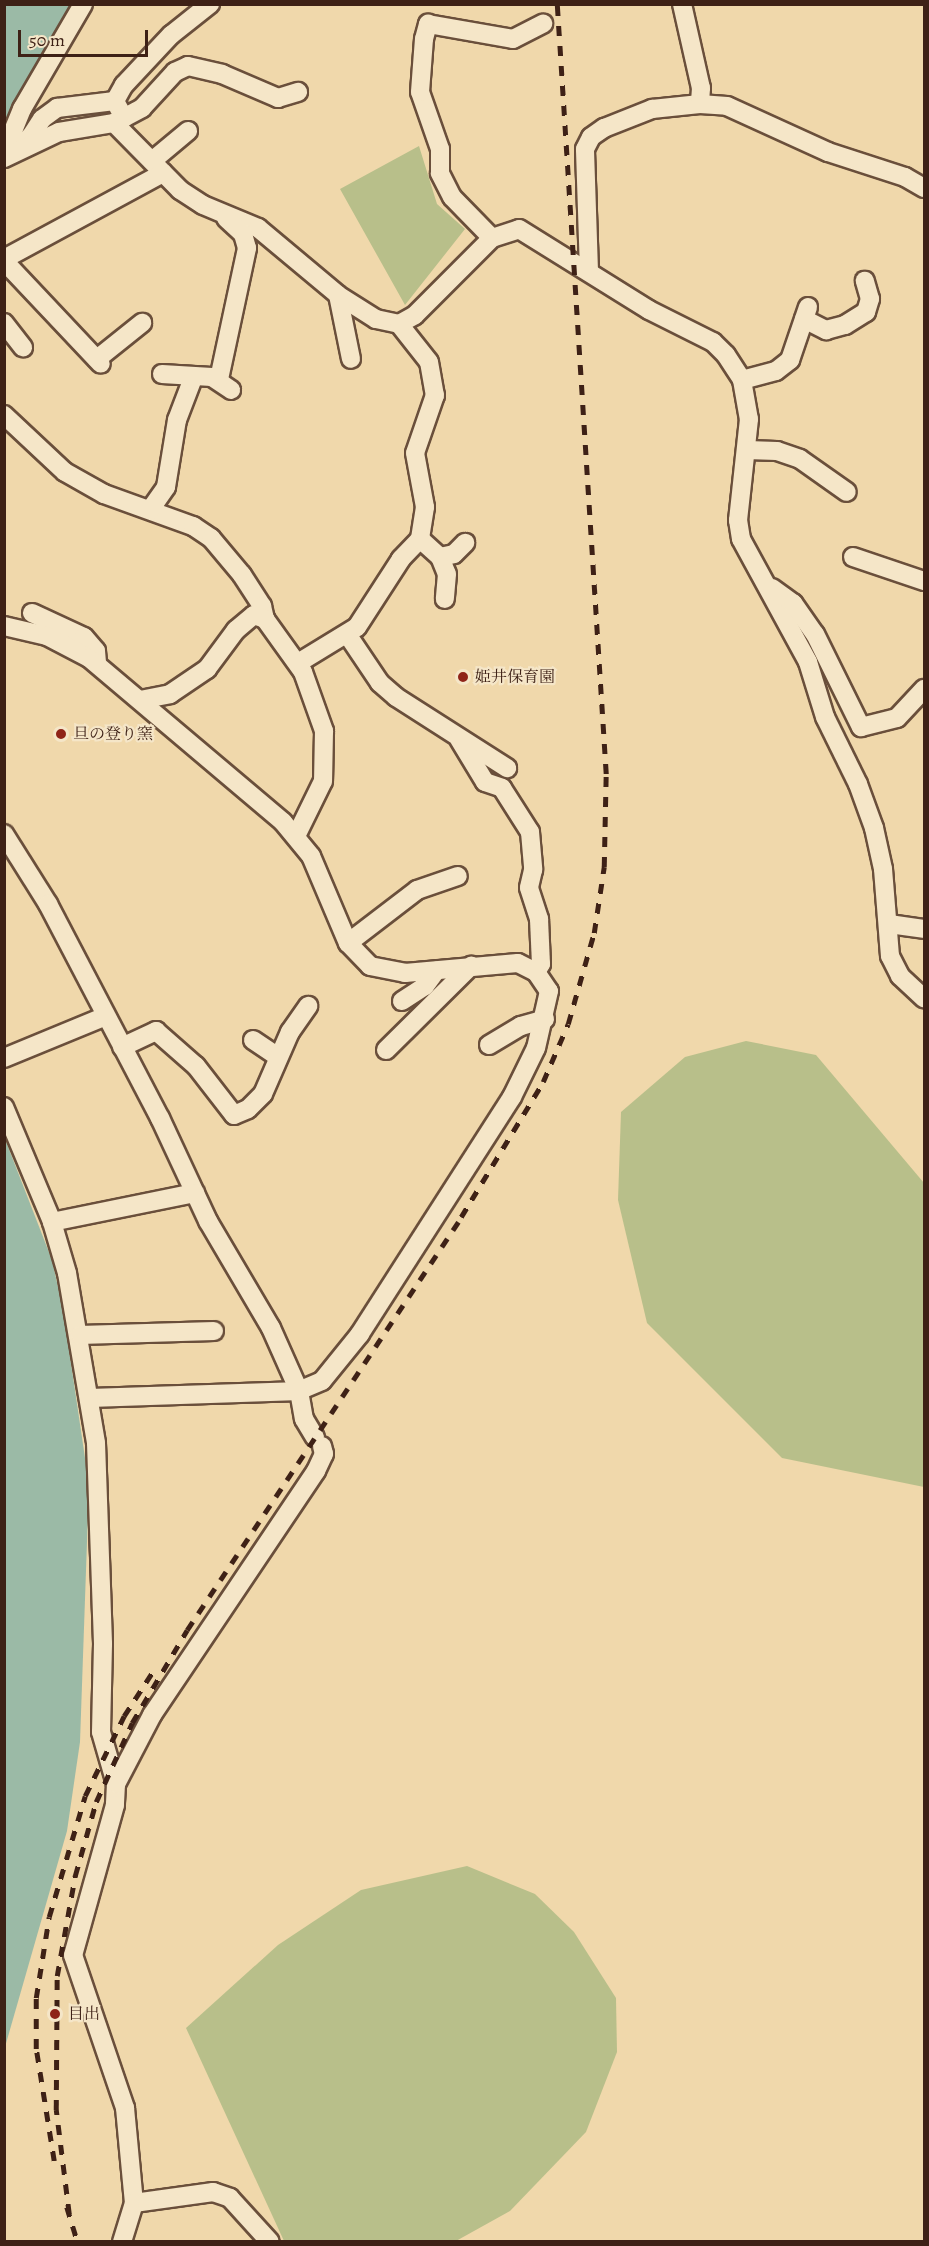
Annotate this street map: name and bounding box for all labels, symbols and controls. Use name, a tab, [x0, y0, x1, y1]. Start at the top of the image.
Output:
scale bar	[21, 18, 152, 56]
text: 50 m	[29, 28, 65, 52]
place label: 姫井保育園	[475, 667, 555, 687]
marker: 姫井保育園	[456, 670, 470, 684]
place label: 旦の登り窯	[73, 724, 153, 744]
marker: 旦の登り窯	[54, 727, 68, 741]
place label: 目出	[68, 2004, 100, 2024]
marker: 目出	[46, 2005, 64, 2023]

